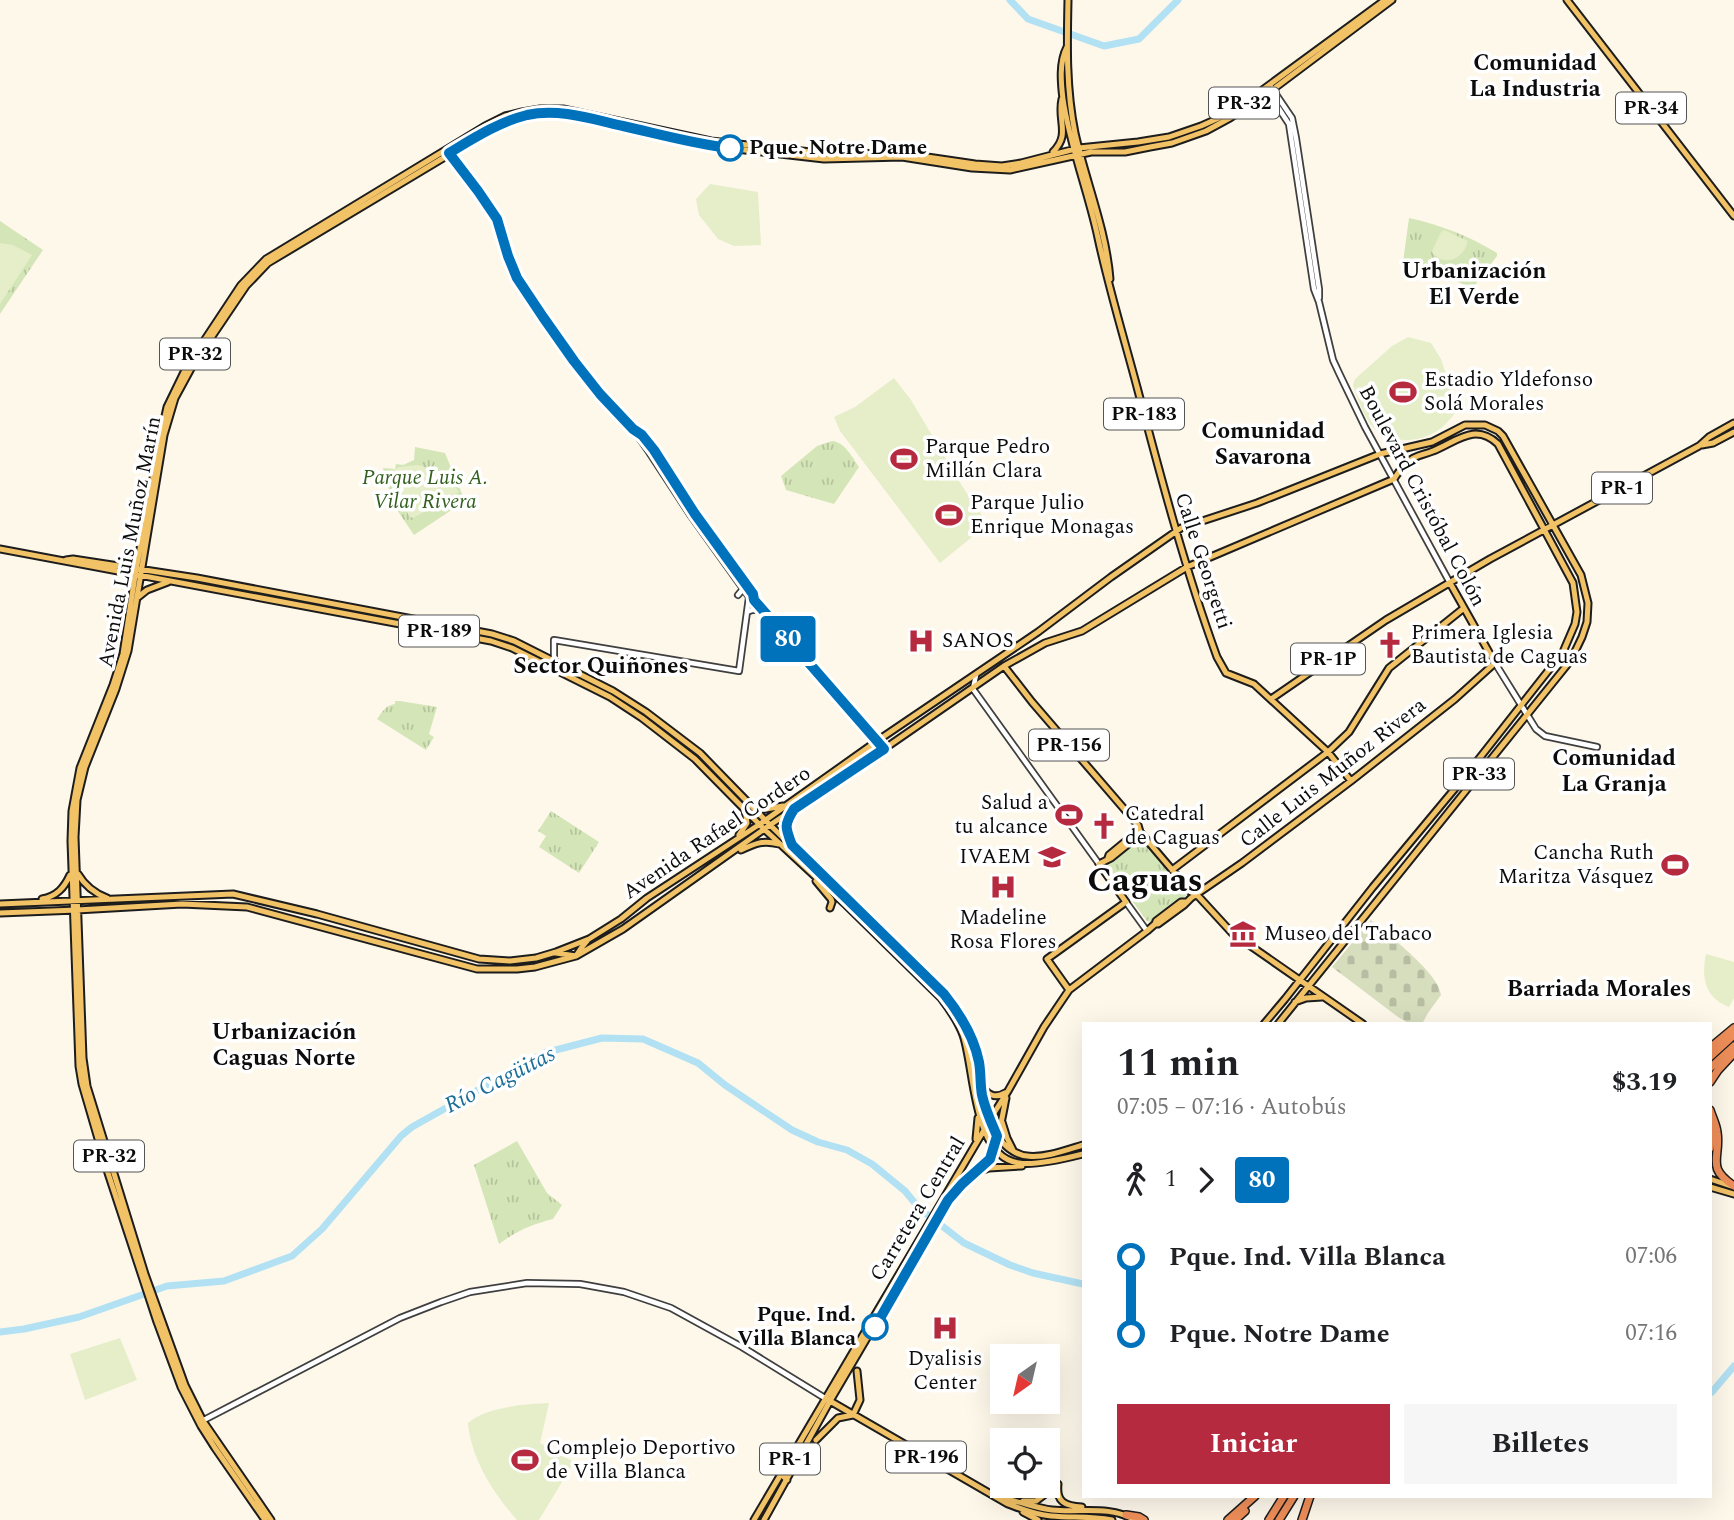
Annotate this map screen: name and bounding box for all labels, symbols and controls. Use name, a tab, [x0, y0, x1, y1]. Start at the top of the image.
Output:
district label: Comunidad La Industria	[1469, 46, 1601, 107]
road number: PR-32	[1209, 88, 1279, 118]
road number: PR-34	[1616, 92, 1686, 124]
place label: Pque. Notre Dame	[749, 132, 927, 164]
marker: Pque. Notre Dame	[717, 135, 743, 161]
district label: Urbanización El Verde	[1402, 254, 1546, 315]
road number: PR-32	[160, 338, 230, 370]
place label: Estadio Yldefonso Solá Morales	[1424, 364, 1593, 420]
sports icon: Estadio Yldefonso Solá Morales	[1388, 377, 1418, 407]
street label: Boulevard Cristóbal Colón	[1350, 380, 1494, 612]
road number: PR-183	[1104, 398, 1184, 430]
street label: Avenida Luis Muñoz Marín	[90, 414, 170, 670]
district label: Comunidad Savarona	[1201, 414, 1325, 475]
place label: Parque Pedro Millán Clara	[925, 431, 1050, 487]
sports icon: Parque Pedro Millán Clara	[889, 444, 919, 474]
park label: Parque Luis A. Vilar Rivera	[362, 462, 488, 518]
road number: PR-1	[1592, 472, 1652, 503]
place label: Parque Julio Enrique Monagas	[970, 487, 1134, 543]
street label: Calle Georgetti	[1166, 489, 1240, 633]
sports icon: Parque Julio Enrique Monagas	[934, 500, 964, 530]
road number: PR-189	[399, 616, 479, 646]
line badge: 80	[756, 616, 820, 662]
place label: Primera Iglesia Bautista de Caguas	[1411, 617, 1588, 673]
text: 80	[775, 621, 801, 657]
place label: SANOS	[942, 625, 1014, 657]
hospital icon: SANOS	[906, 626, 936, 656]
church icon: Primera Iglesia Bautista de Caguas	[1375, 630, 1405, 660]
road number: PR-1P	[1291, 644, 1365, 674]
district label: Sector Quiñones	[514, 649, 688, 684]
street label: Calle Luis Muñoz Rivera	[1233, 689, 1434, 856]
road number: PR-156	[1029, 730, 1109, 760]
district label: Comunidad La Granja	[1552, 741, 1676, 802]
street label: Avenida Rafael Cordero	[617, 758, 817, 908]
road number: PR-33	[1444, 758, 1514, 790]
place label: Salud a tu alcance	[954, 787, 1049, 843]
place label: Catedral de Caguas	[1125, 798, 1220, 854]
sports icon: Salud a tu alcance	[1054, 800, 1084, 830]
church icon: Catedral de Caguas	[1089, 811, 1119, 841]
place label: Cancha Ruth Maritza Vásquez	[1498, 837, 1654, 893]
place label: IVAEM	[959, 841, 1031, 873]
school or university icon: IVAEM	[1037, 842, 1067, 872]
sports icon: Cancha Ruth Maritza Vásquez	[1660, 850, 1690, 880]
district label: Caguas	[1087, 854, 1203, 907]
hospital icon: Madeline Rosa Flores	[988, 872, 1018, 902]
place label: Madeline Rosa Flores	[949, 902, 1057, 958]
place label: Museo del Tabaco	[1264, 918, 1432, 950]
museum icon: Museo del Tabaco	[1228, 919, 1258, 949]
district label: Barriada Morales	[1507, 972, 1691, 1007]
district label: Urbanización Caguas Norte	[212, 1015, 356, 1076]
text: 11 min	[1117, 1035, 1239, 1093]
water label: Río Cagüitas	[438, 1037, 562, 1123]
text: $3.19	[1612, 1062, 1677, 1102]
text: 07:05 – 07:16 · Autobús	[1117, 1090, 1347, 1125]
street label: Carretera Central	[862, 1130, 974, 1288]
road number: PR-32	[74, 1140, 144, 1172]
icon: walk	[1117, 1161, 1155, 1199]
icon: forward	[1187, 1161, 1225, 1199]
text: 1	[1165, 1162, 1177, 1197]
text: 80	[1249, 1162, 1275, 1198]
text: Pque. Ind. Villa Blanca	[1169, 1237, 1446, 1277]
text: 07:06	[1625, 1239, 1677, 1274]
place label: Pque. Ind. Villa Blanca	[737, 1299, 856, 1355]
hospital icon: Dyalisis Center	[930, 1313, 960, 1343]
marker: Pque. Ind. Villa Blanca	[862, 1314, 888, 1340]
text: Pque. Notre Dame	[1169, 1314, 1390, 1354]
text: 07:16	[1625, 1316, 1677, 1351]
place label: Dyalisis Center	[908, 1343, 982, 1399]
north arrow	[990, 1344, 1060, 1414]
map controls	[990, 1344, 1060, 1498]
button: Iniciar	[1117, 1404, 1390, 1484]
button: Billetes	[1404, 1404, 1677, 1484]
button: locate	[990, 1428, 1060, 1498]
place label: Complejo Deportivo de Villa Blanca	[546, 1432, 736, 1488]
road number: PR-196	[886, 1442, 966, 1472]
road number: PR-1	[760, 1443, 820, 1474]
sports icon: Complejo Deportivo de Villa Blanca	[510, 1445, 540, 1475]

